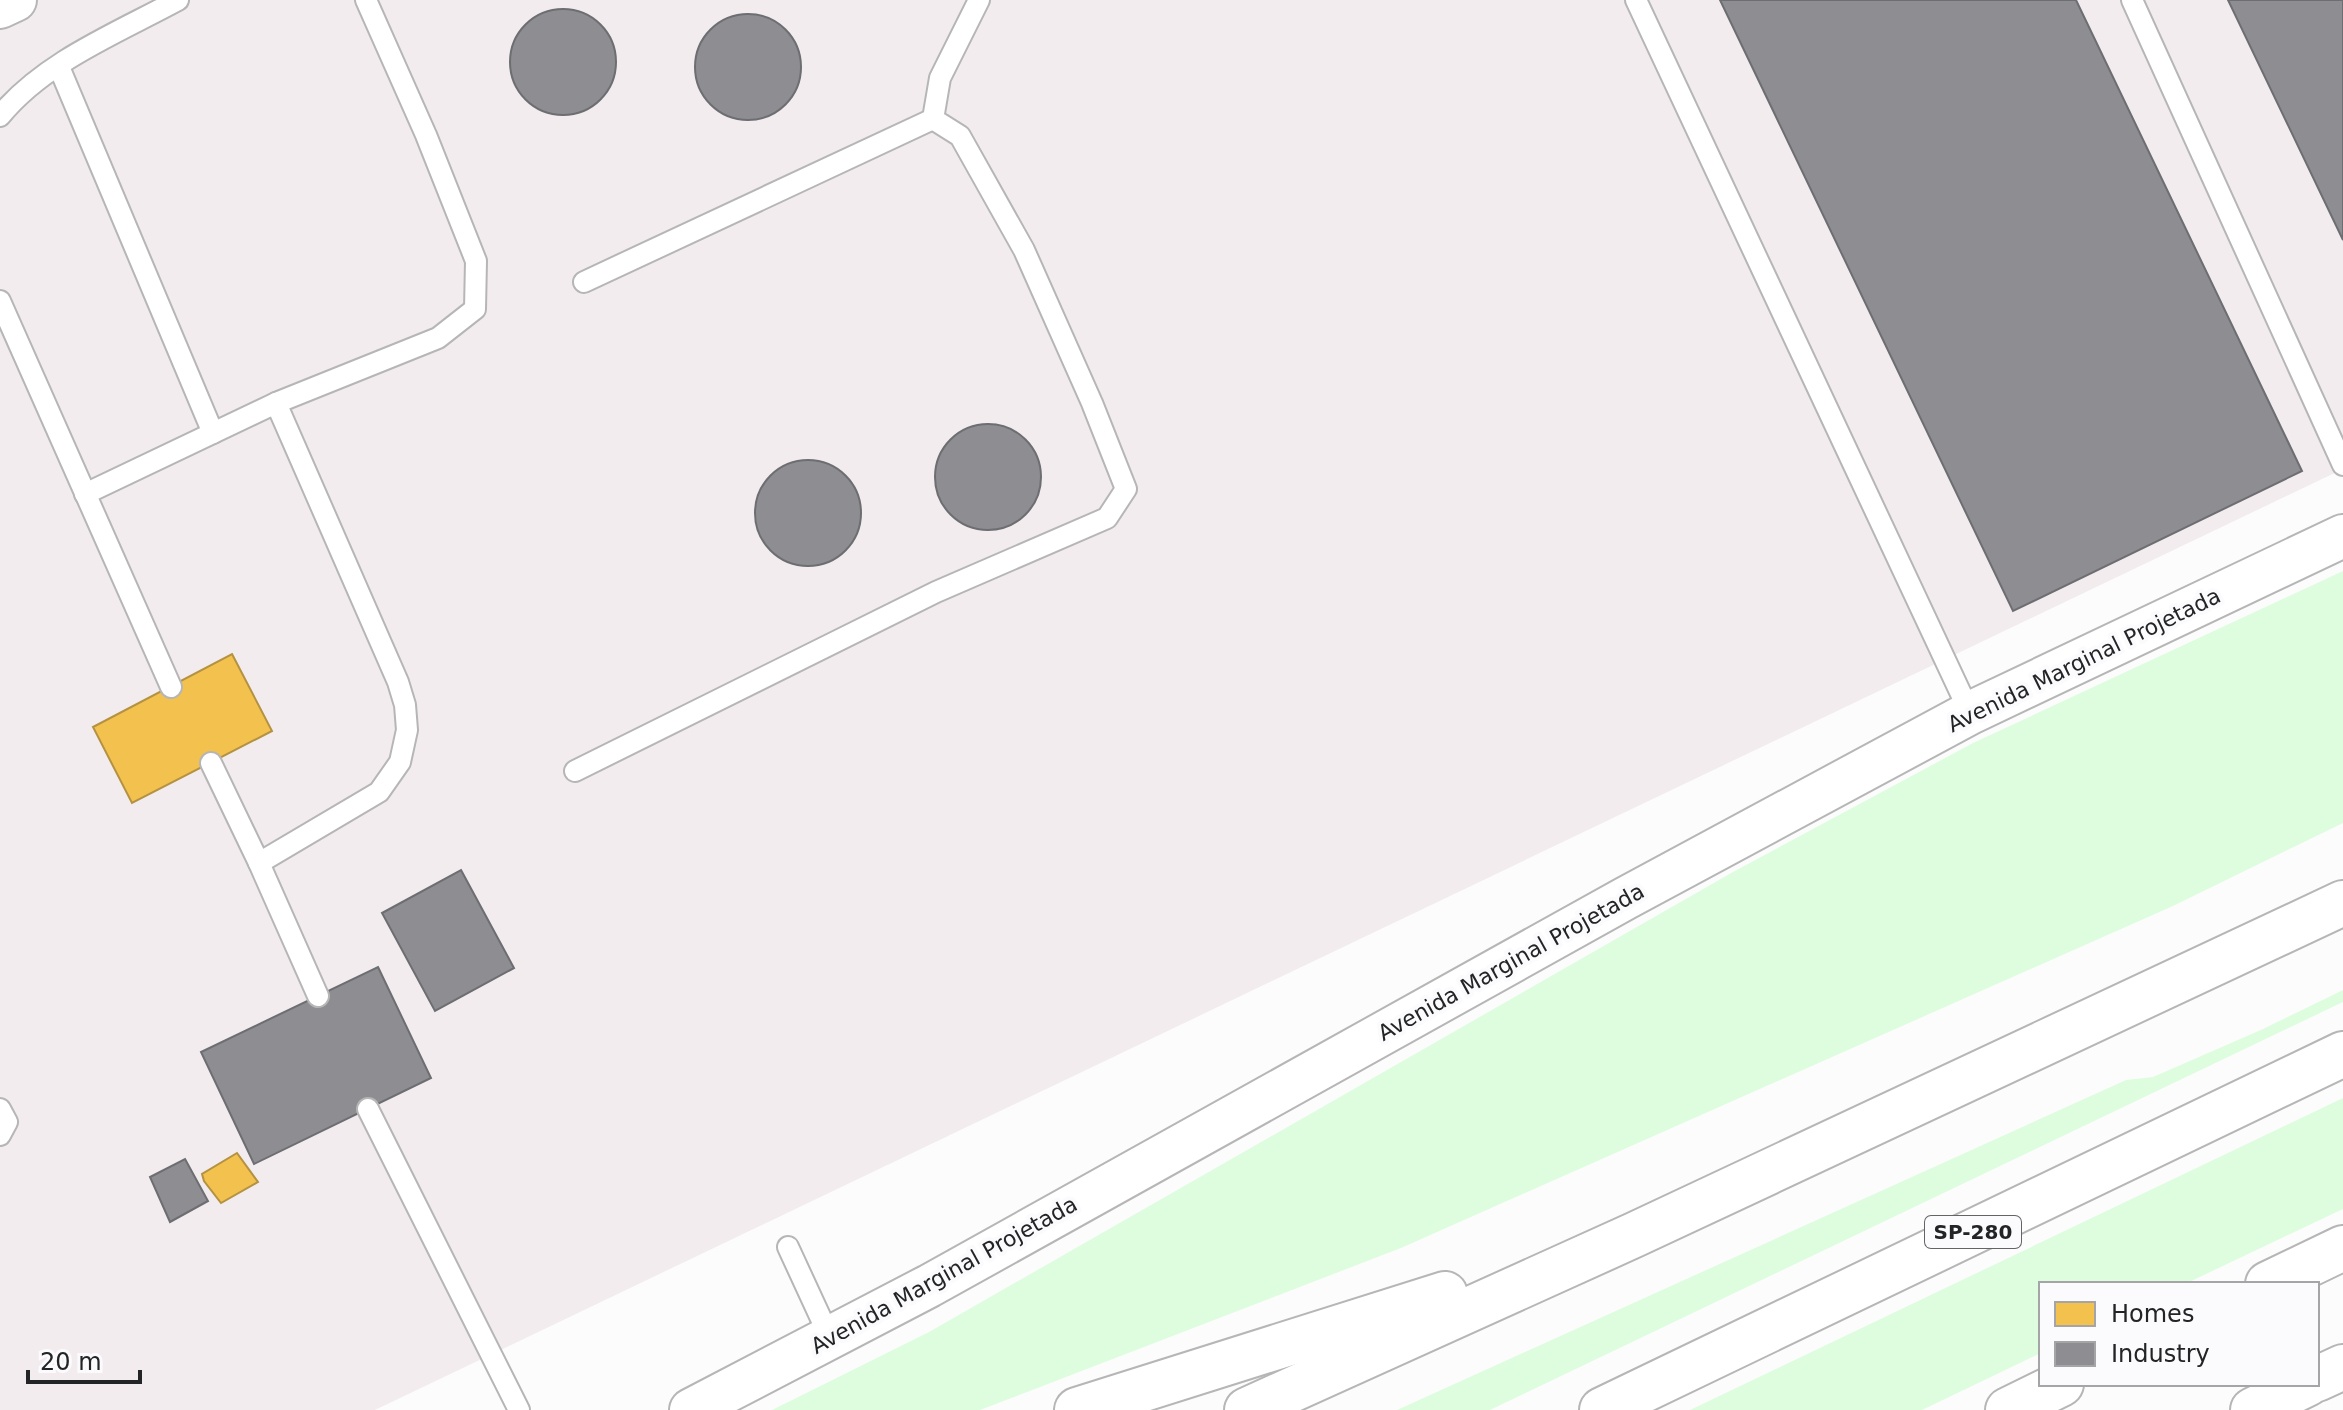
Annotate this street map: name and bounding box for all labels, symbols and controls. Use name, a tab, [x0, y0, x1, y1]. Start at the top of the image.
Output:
street label: Avenida Marginal Projetada	[1943, 583, 2225, 737]
street label: Avenida Marginal Projetada	[1373, 878, 1649, 1046]
street label: Avenida Marginal Projetada	[806, 1191, 1082, 1359]
road number: SP-280	[1925, 1216, 2021, 1248]
legend	[2039, 1282, 2319, 1386]
text: Homes	[2111, 1300, 2194, 1328]
scale bar	[28, 1334, 140, 1384]
text: Industry	[2111, 1340, 2210, 1368]
text: 20 m	[40, 1348, 102, 1376]

